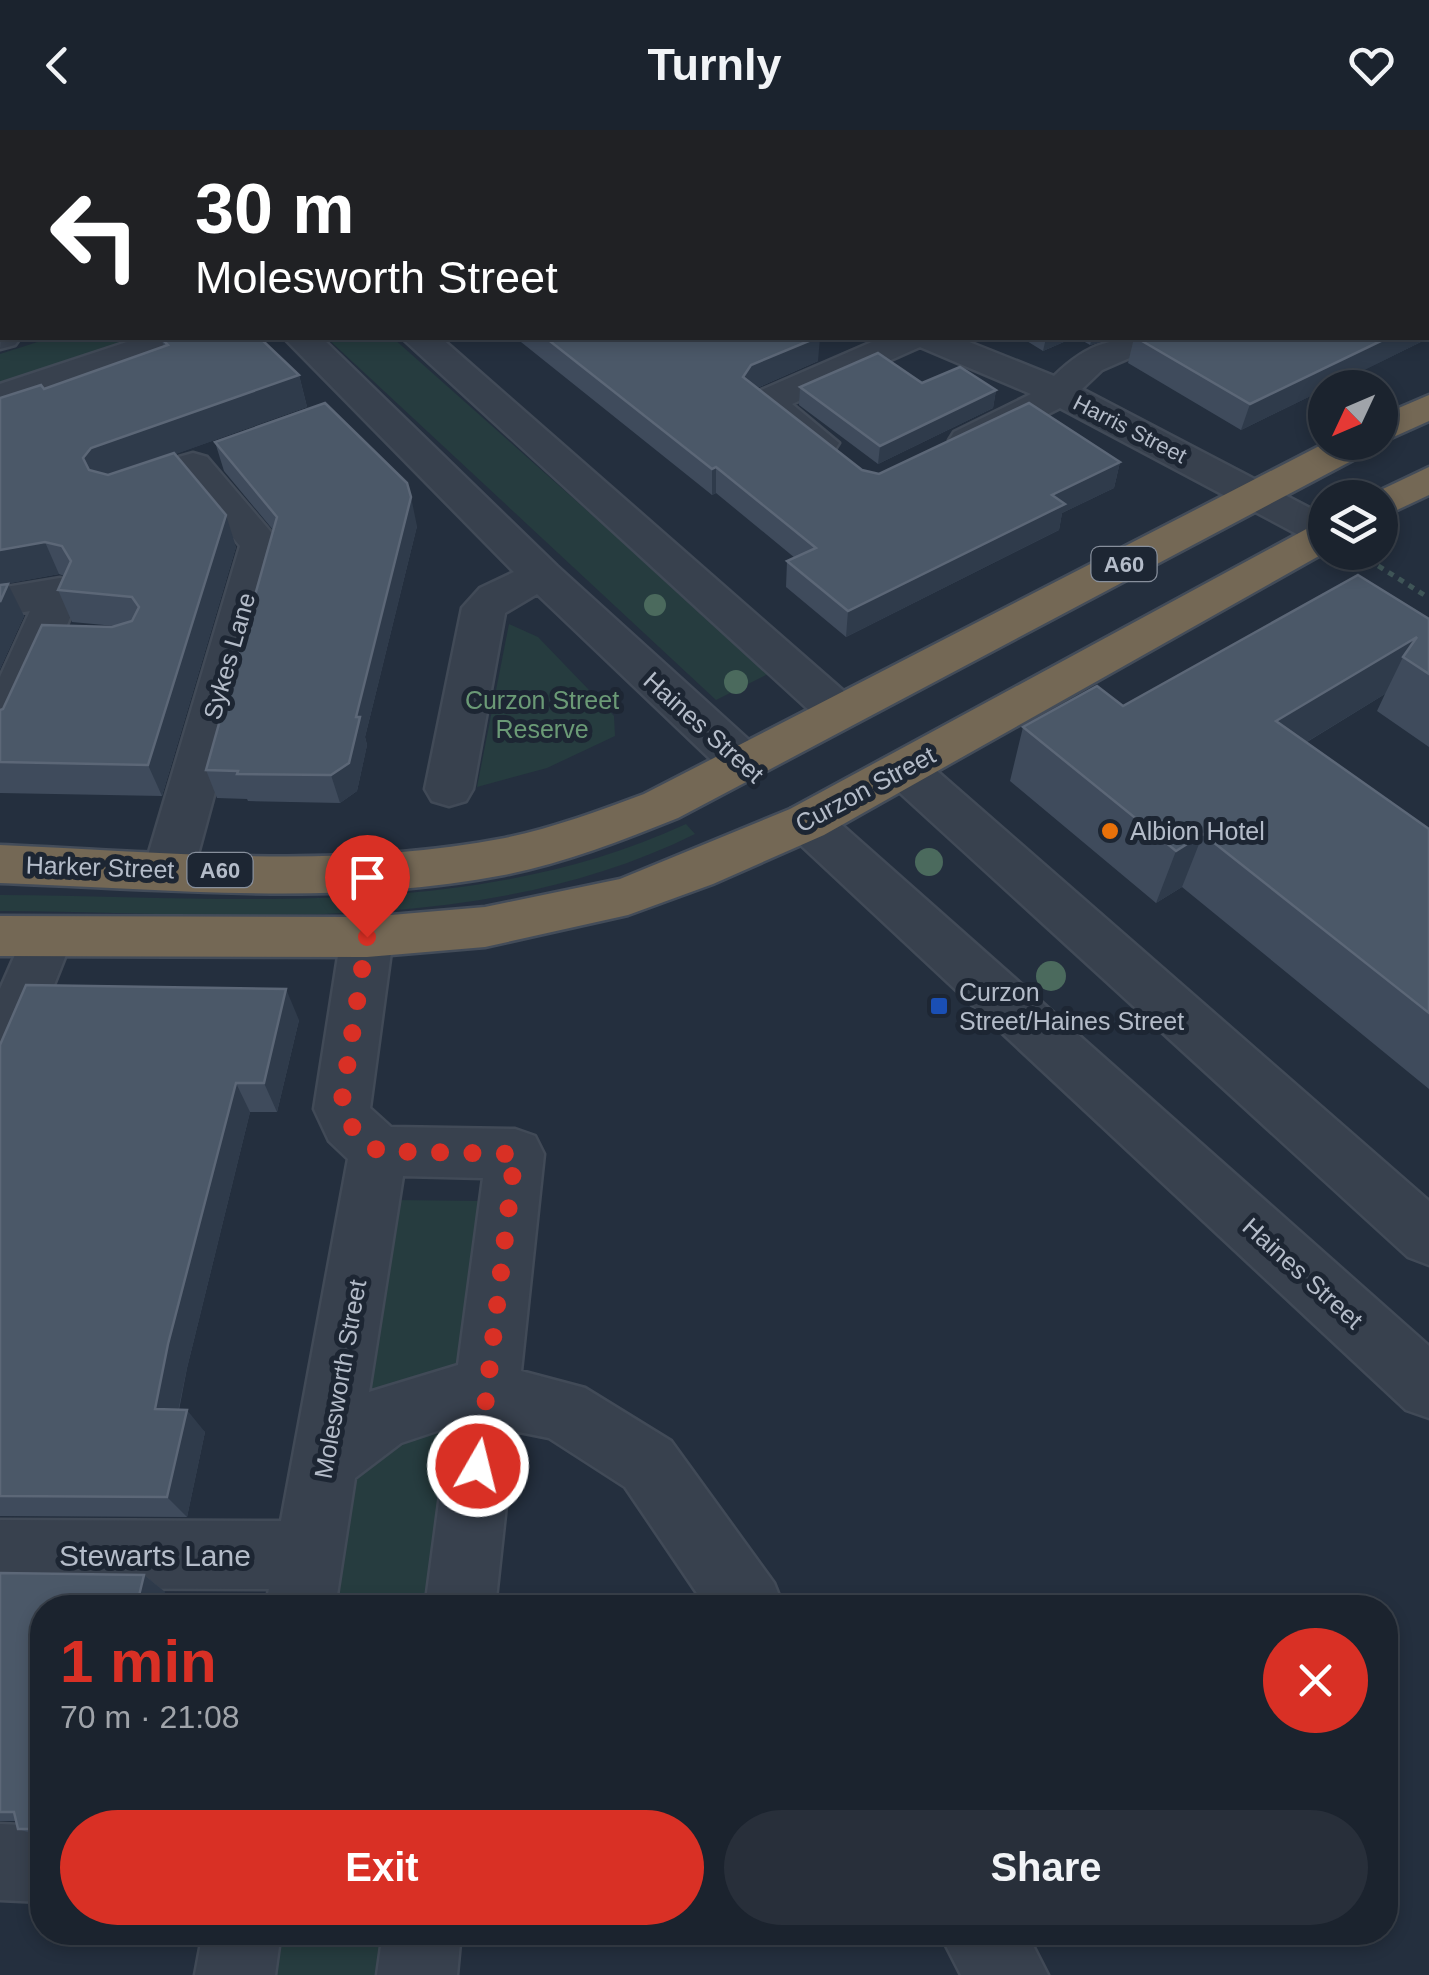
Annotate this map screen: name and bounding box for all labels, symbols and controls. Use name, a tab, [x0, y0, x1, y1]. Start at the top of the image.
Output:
icon: back	[30, 38, 85, 93]
icon: heart	[1344, 38, 1399, 93]
text: Turnly	[647, 39, 782, 90]
icon: left	[30, 170, 160, 300]
text: 30 m	[195, 170, 355, 248]
text: Molesworth Street	[195, 252, 558, 303]
north arrow	[1308, 370, 1398, 460]
map controls	[1308, 370, 1398, 570]
street label: Harris Street	[1069, 390, 1191, 468]
button: layers	[1308, 480, 1398, 570]
road number: A60	[1092, 547, 1156, 581]
street label: Sykes Lane	[198, 589, 260, 723]
street label: Haines Street	[638, 666, 770, 788]
park label: Curzon Street Reserve	[465, 686, 619, 743]
street label: Curzon Street	[790, 740, 940, 838]
place label: Albion Hotel	[1130, 817, 1265, 845]
marker: Albion Hotel	[1099, 820, 1121, 842]
pin	[325, 835, 410, 938]
street label: Harker Street	[25, 850, 175, 884]
icon: arrive	[340, 850, 395, 905]
road number: A60	[188, 853, 252, 887]
place label: Curzon Street/Haines Street	[959, 978, 1184, 1035]
marker: Curzon Street/Haines Street	[928, 995, 950, 1017]
street label: Haines Street	[1237, 1212, 1369, 1334]
street label: Molesworth Street	[309, 1277, 371, 1481]
position arrow	[426, 1414, 530, 1518]
street label: Stewarts Lane	[59, 1539, 251, 1572]
text: 1 min	[60, 1628, 217, 1695]
button: close	[1263, 1628, 1368, 1733]
text: 70 m · 21:08	[60, 1699, 240, 1735]
button: Exit	[60, 1810, 704, 1925]
button: Share	[724, 1810, 1368, 1925]

